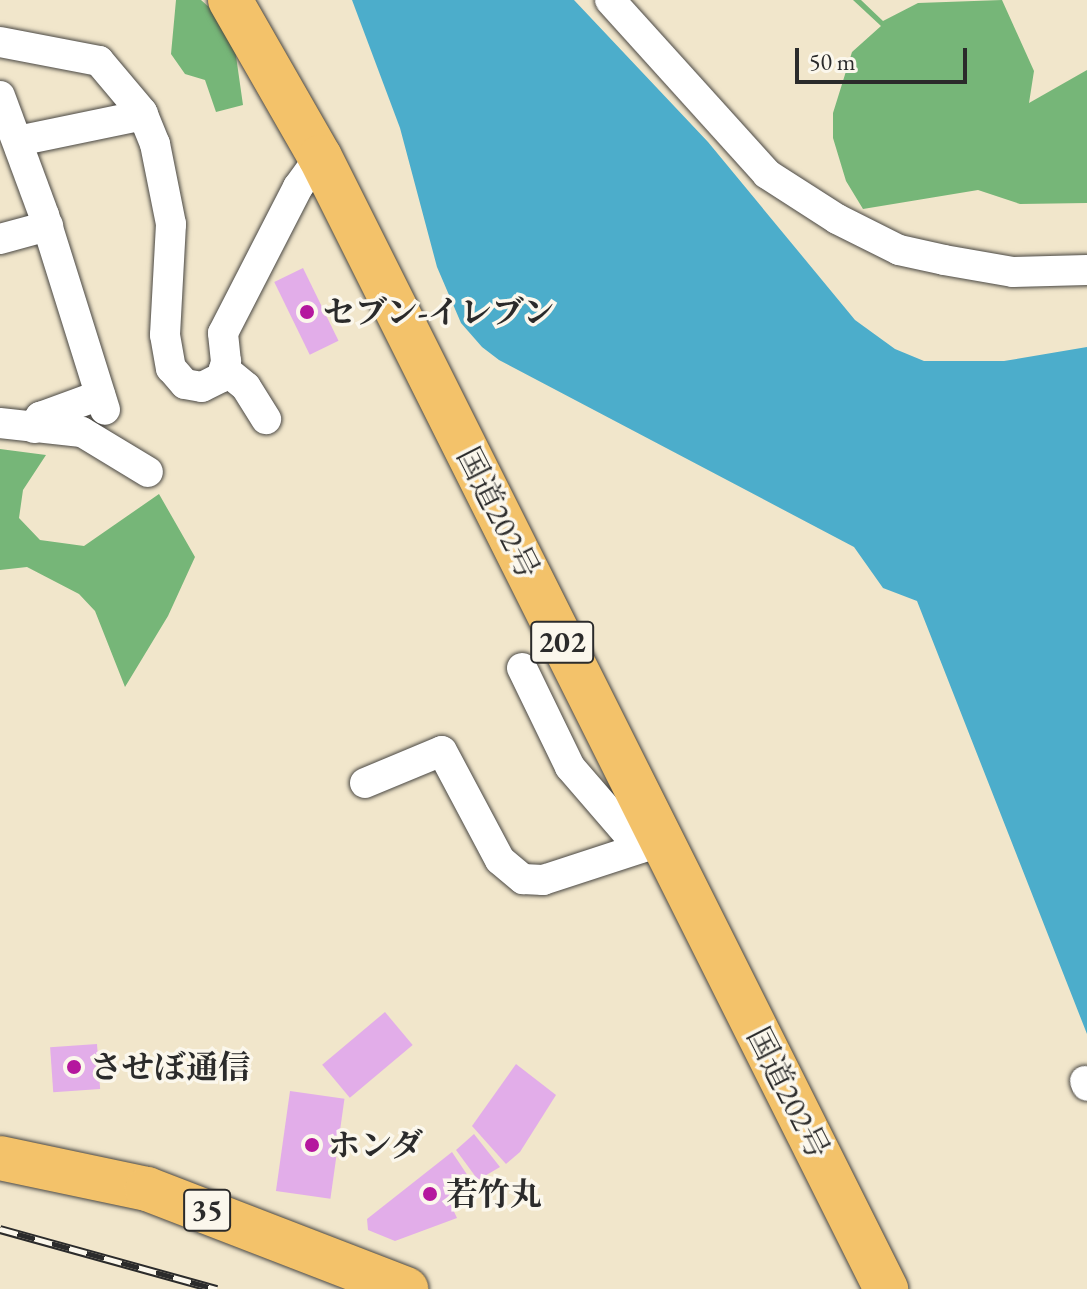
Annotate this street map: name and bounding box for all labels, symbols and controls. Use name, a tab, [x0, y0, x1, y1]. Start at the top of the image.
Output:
scale bar	[799, 32, 971, 82]
text: 50 m	[809, 46, 856, 77]
place label: セブン-イレブン	[323, 293, 557, 331]
marker: セブン-イレブン	[298, 303, 316, 321]
street label: 国道202号	[449, 441, 547, 585]
road number: 202	[530, 616, 594, 668]
street label: 国道202号	[739, 1021, 837, 1165]
place label: させぼ通信	[90, 1048, 250, 1086]
marker: させぼ通信	[65, 1058, 83, 1076]
place label: ホンダ	[328, 1126, 424, 1164]
marker: ホンダ	[303, 1136, 321, 1154]
place label: 若竹丸	[446, 1175, 542, 1213]
road number: 35	[183, 1184, 231, 1236]
marker: 若竹丸	[421, 1185, 439, 1203]

